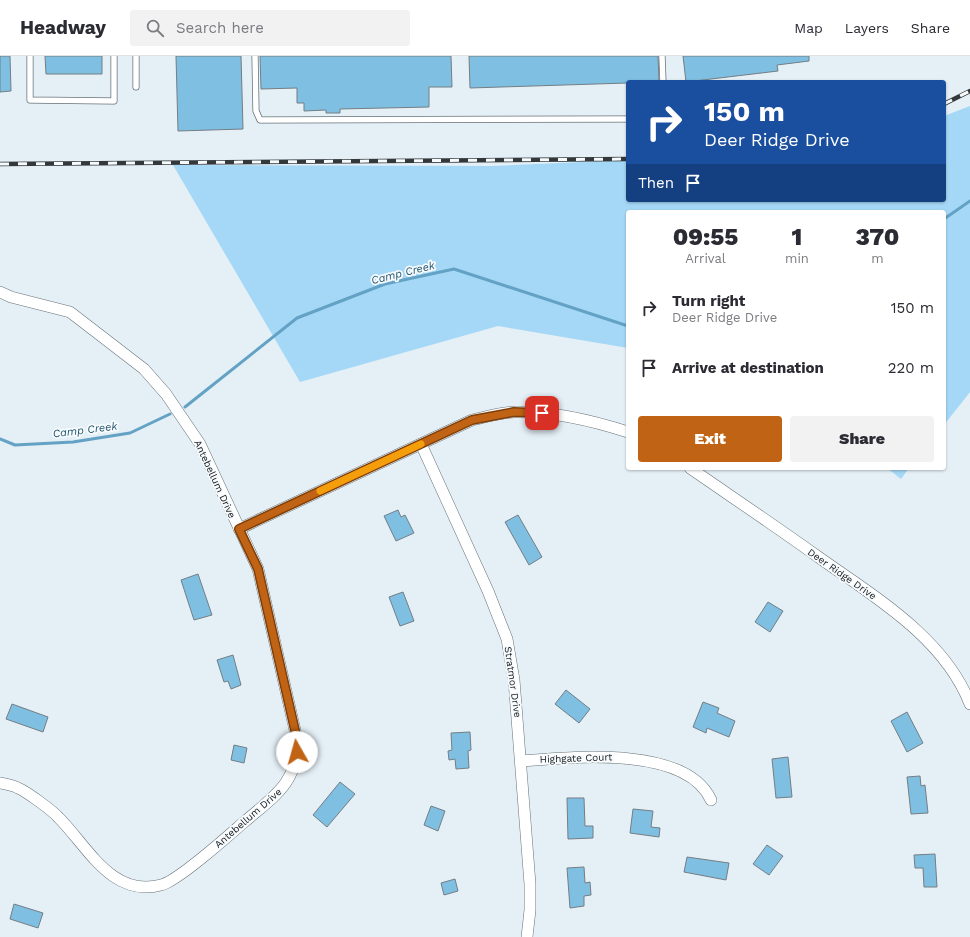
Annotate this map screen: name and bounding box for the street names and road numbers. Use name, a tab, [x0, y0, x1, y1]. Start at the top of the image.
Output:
street label: Antebellum Drive	[192, 438, 238, 520]
street label: Deer Ridge Drive	[806, 546, 878, 602]
street label: Stratmor Drive	[503, 646, 523, 719]
street label: Highgate Court	[539, 751, 613, 765]
street label: Antebellum Drive	[212, 786, 284, 850]

